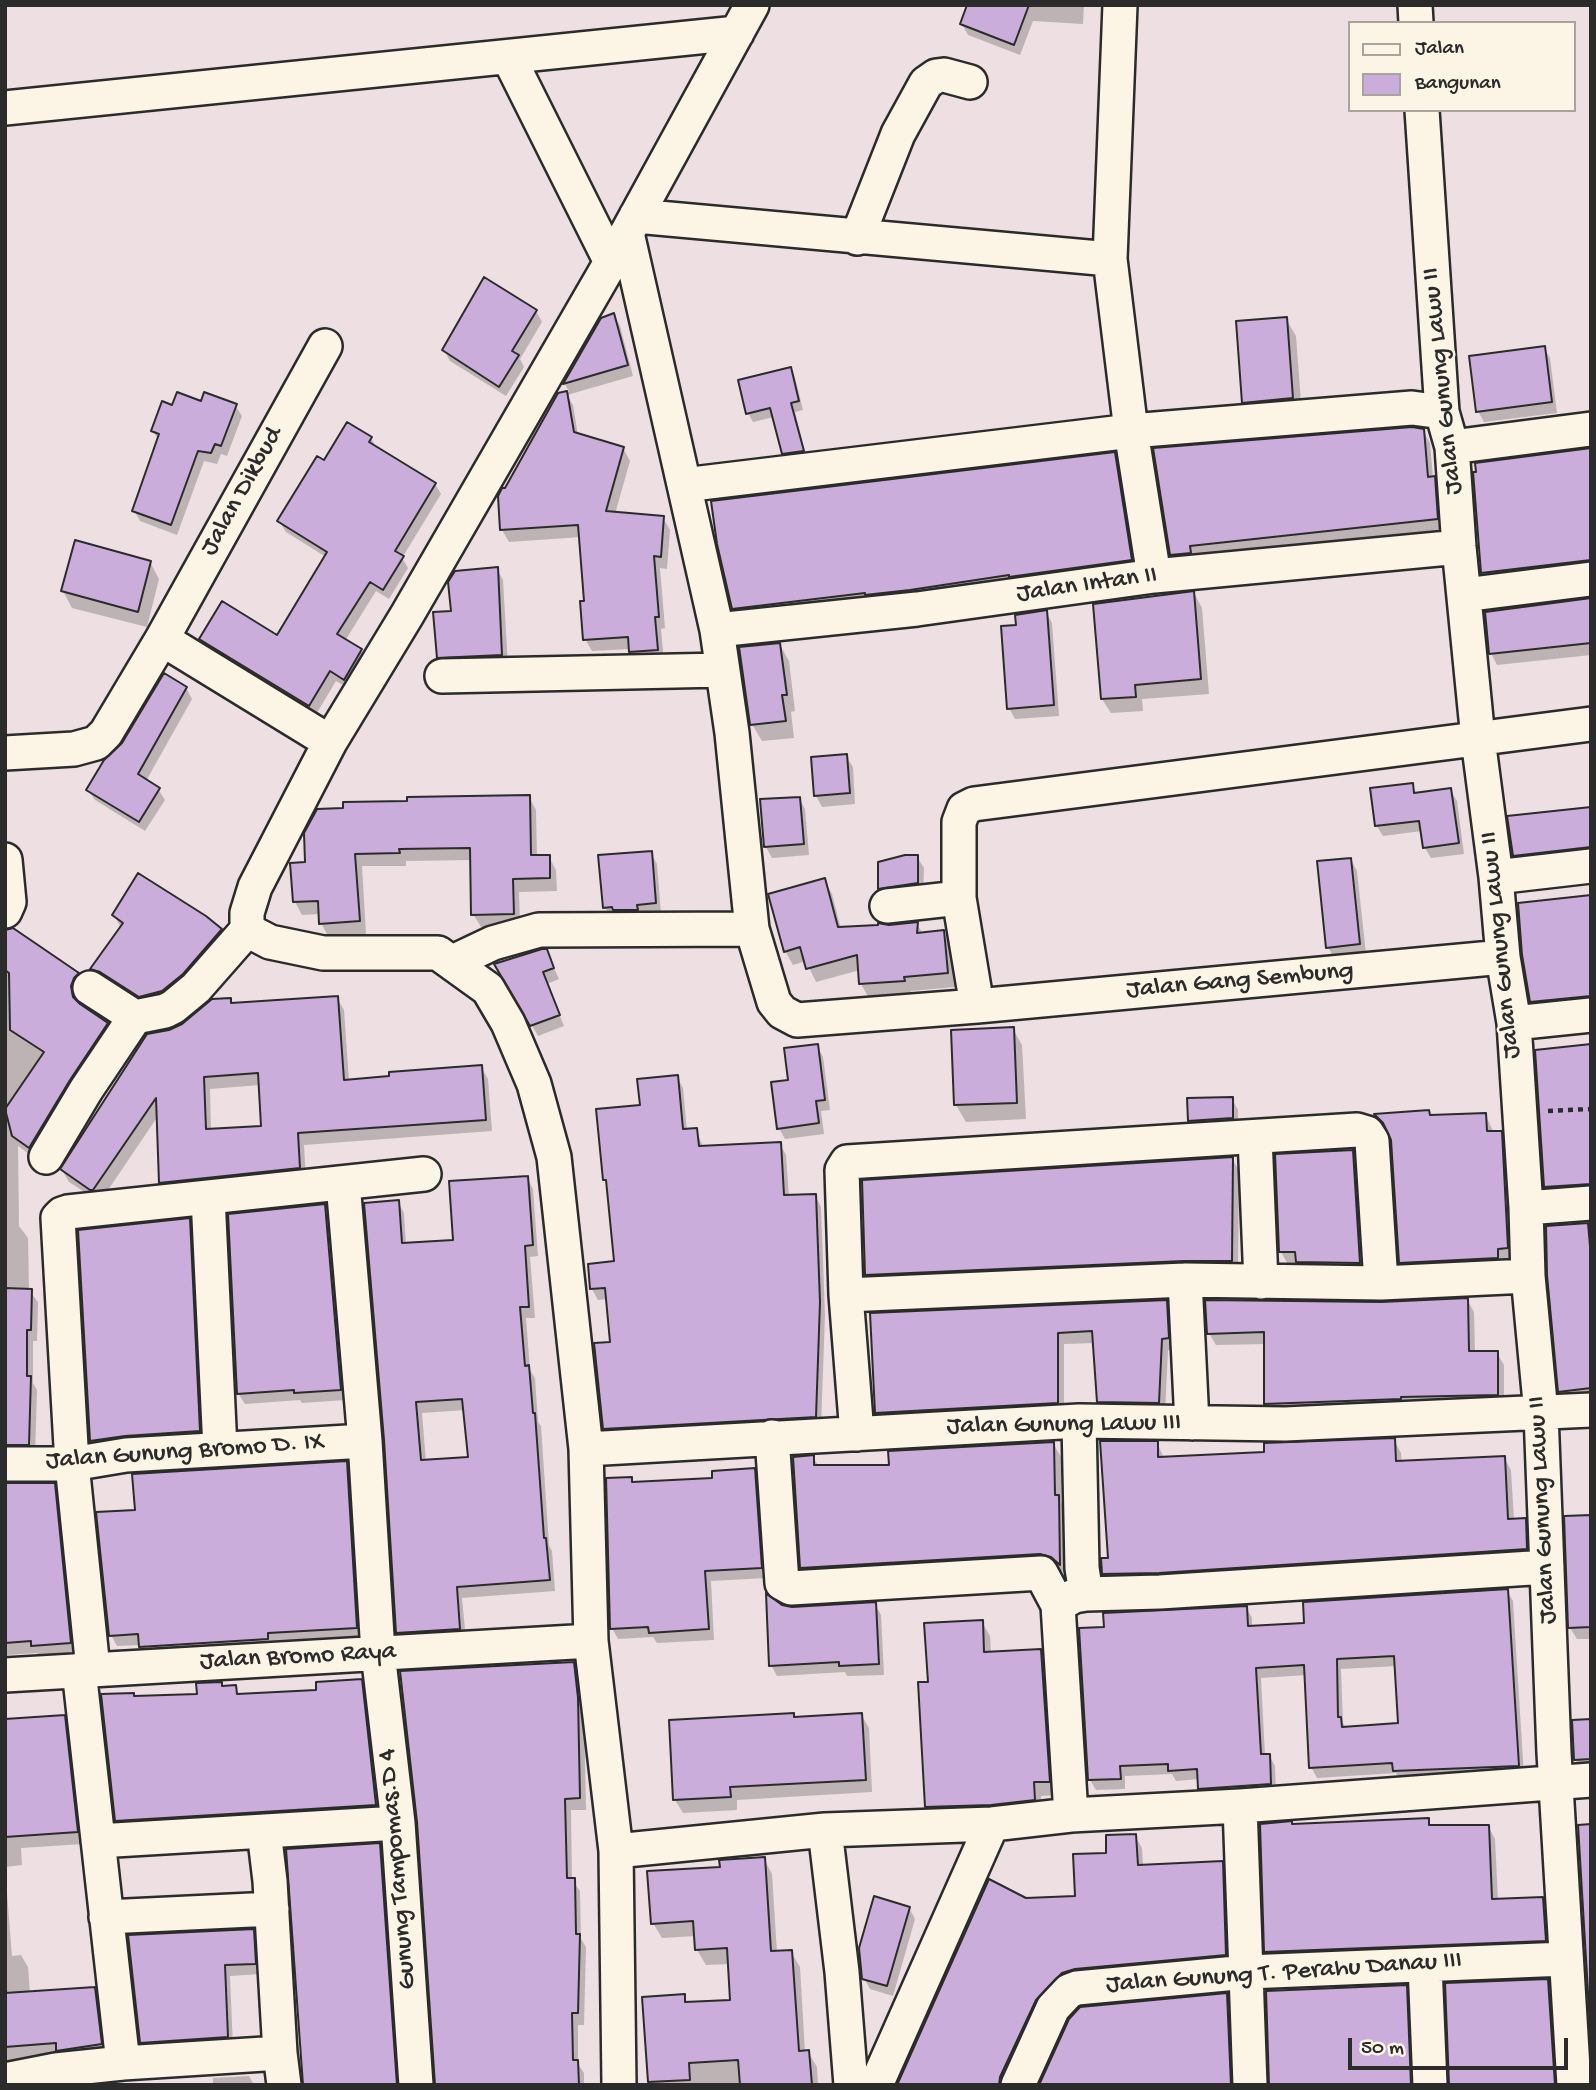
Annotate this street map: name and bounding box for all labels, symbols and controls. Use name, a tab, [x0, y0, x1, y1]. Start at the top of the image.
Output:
legend	[1348, 21, 1575, 112]
text: Jalan	[1415, 37, 1464, 62]
text: Bangunan	[1415, 72, 1501, 97]
street label: Jalan Gunung Lawu II	[1417, 266, 1471, 496]
street label: Jalan Dikbud	[195, 422, 291, 562]
street label: Jalan Intan II	[1015, 561, 1159, 611]
street label: Jalan Gunung Lawu II	[1475, 830, 1529, 1060]
street label: Jalan Gang Sembung	[1125, 957, 1355, 1007]
street label: Jalan Gunung Lawu II	[1522, 1395, 1566, 1625]
street label: Jalan Gunung Lawu III	[946, 1408, 1182, 1444]
street label: Jalan Gunung Bromo D. IX	[45, 1428, 325, 1478]
street label: Jalan Bromo Raya	[199, 1637, 397, 1679]
street label: Gunung Tampomas.D 4	[373, 1747, 425, 1991]
street label: Jalan Gunung T. Perahu Danau III	[1105, 1946, 1463, 2002]
scale bar	[1351, 2024, 1572, 2068]
text: 50 m	[1361, 2037, 1404, 2062]

